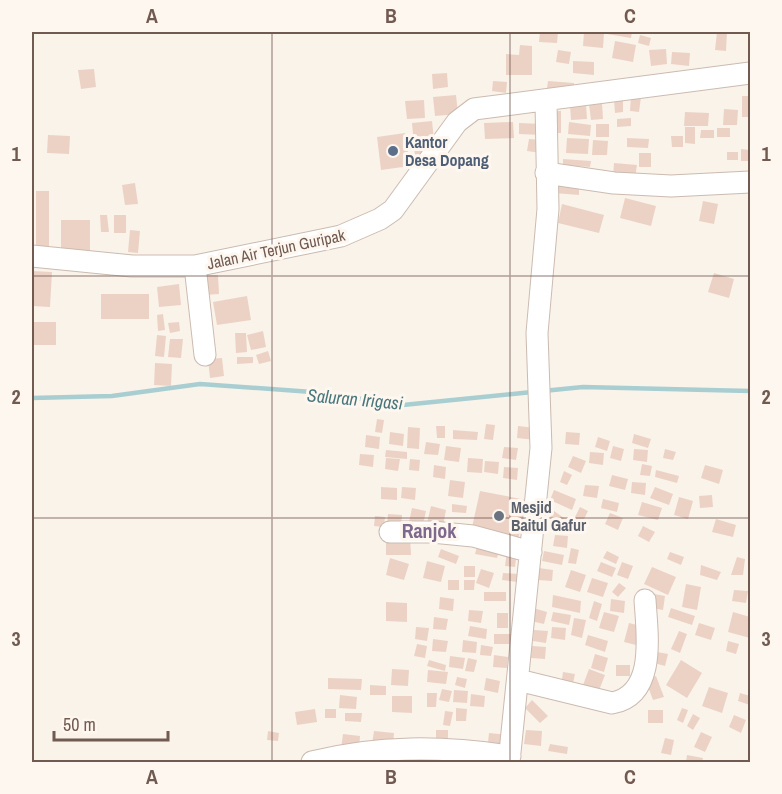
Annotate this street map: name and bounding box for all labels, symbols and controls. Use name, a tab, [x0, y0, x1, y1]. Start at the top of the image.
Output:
text: A	[146, 2, 158, 29]
text: B	[385, 2, 397, 29]
text: C	[624, 2, 636, 29]
place label: Kantor Desa Dopang	[405, 131, 489, 171]
text: 1	[11, 140, 21, 167]
text: 1	[761, 140, 771, 167]
marker: Kantor Desa Dopang	[386, 144, 400, 158]
street label: Jalan Air Terjun Guripak	[205, 224, 347, 274]
water label: Saluran Irigasi	[306, 382, 404, 416]
text: 2	[11, 383, 21, 410]
text: 2	[761, 383, 771, 410]
place label: Mesjid Baitul Gafur	[511, 496, 587, 536]
marker: Mesjid Baitul Gafur	[492, 509, 506, 523]
district label: Ranjok	[402, 517, 457, 544]
text: 3	[11, 625, 21, 652]
text: 3	[761, 625, 771, 652]
scale bar	[54, 704, 168, 742]
text: 50 m	[63, 712, 96, 737]
text: A	[146, 763, 158, 790]
text: B	[385, 763, 397, 790]
text: C	[624, 763, 636, 790]

